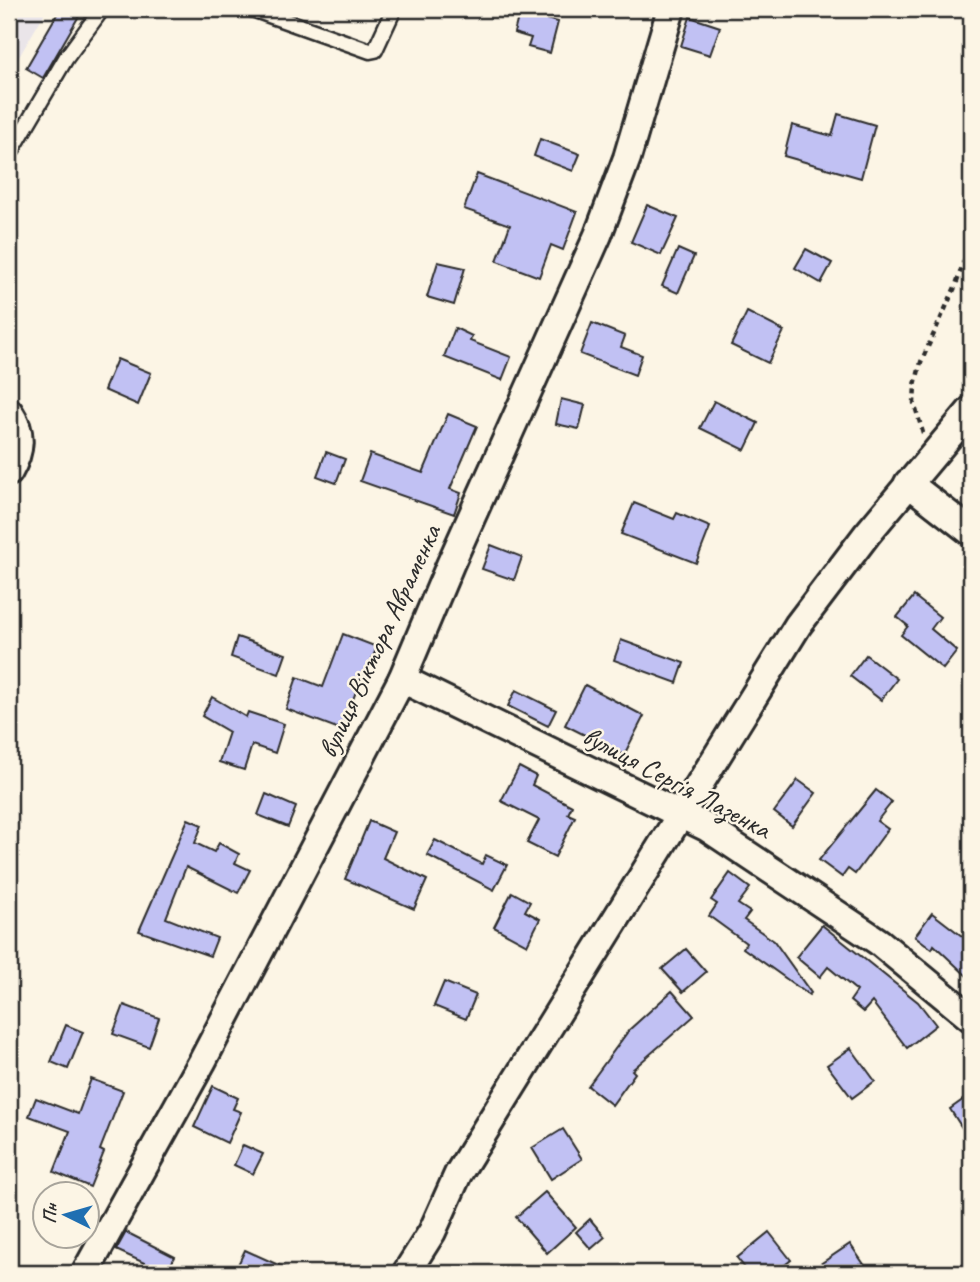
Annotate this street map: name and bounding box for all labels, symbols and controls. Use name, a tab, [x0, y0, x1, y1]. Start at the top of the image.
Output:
street label: вулиця Віктора Авраменка	[310, 517, 449, 763]
street label: вулиця Сергія Лазенка	[577, 718, 779, 848]
north arrow	[32, 1180, 102, 1250]
text: Пн	[37, 1201, 63, 1225]

